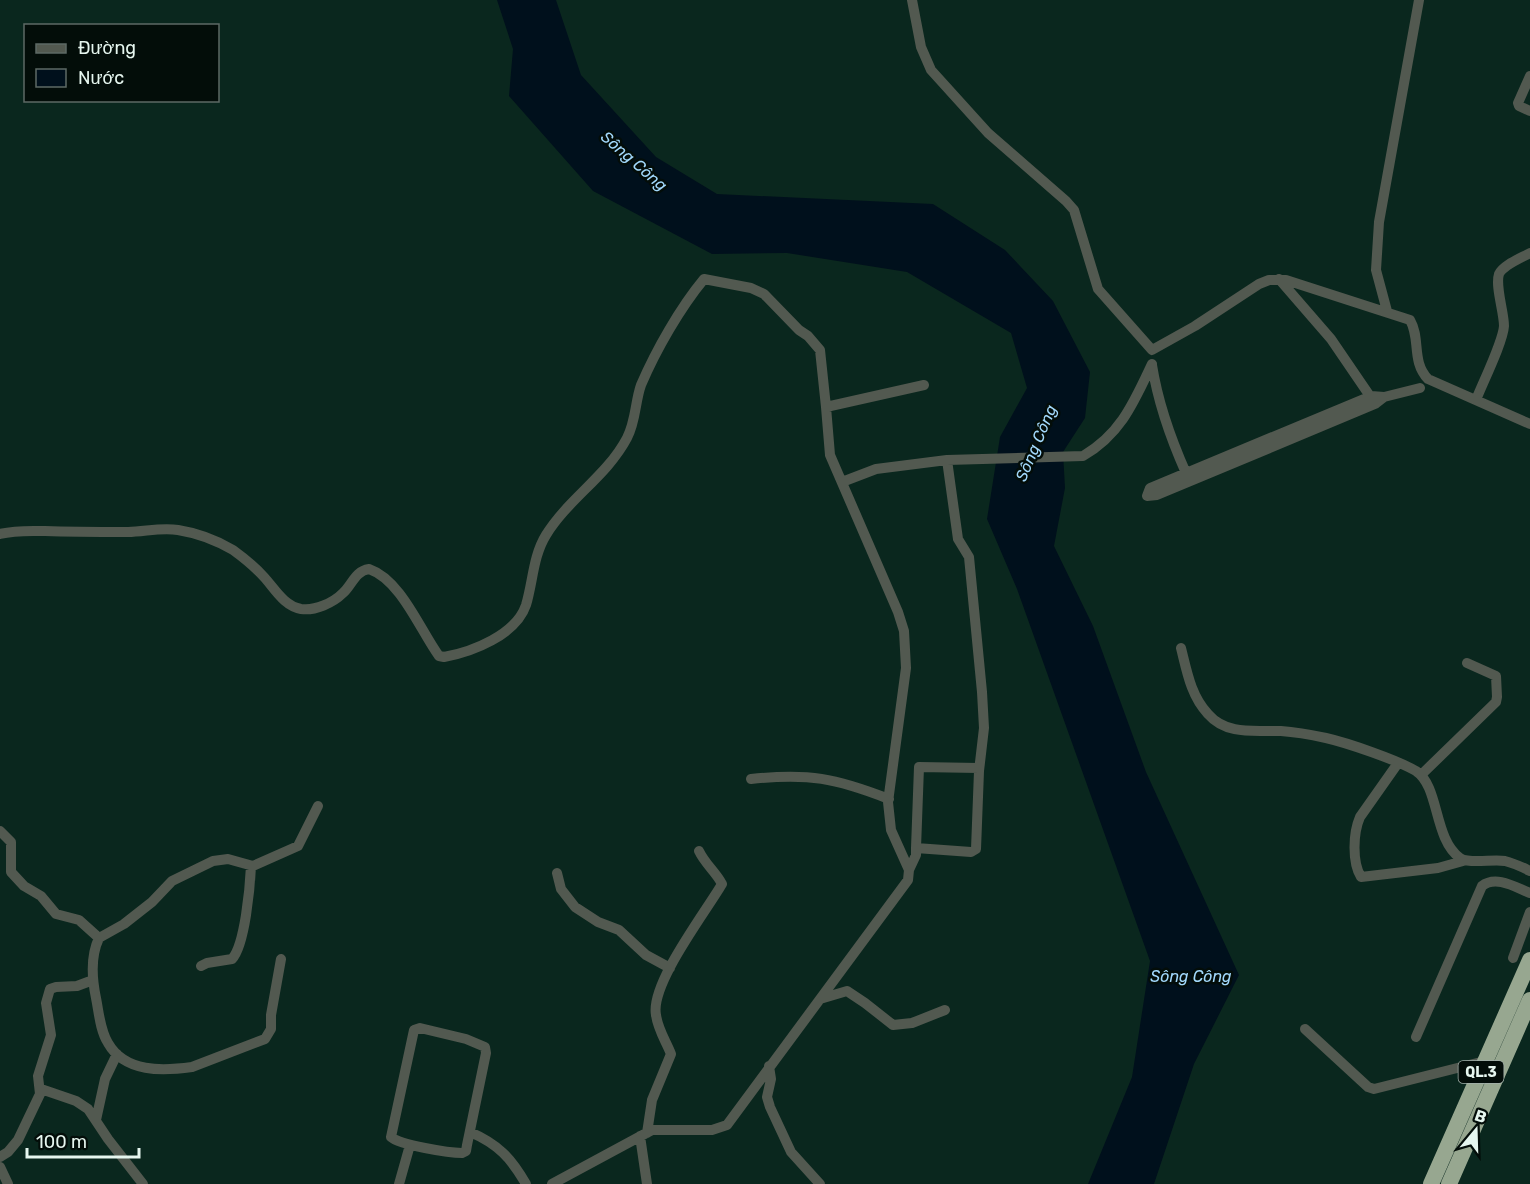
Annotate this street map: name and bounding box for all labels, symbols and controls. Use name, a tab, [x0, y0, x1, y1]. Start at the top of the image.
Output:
legend	[24, 24, 219, 102]
text: Đường	[78, 37, 136, 59]
text: Nước	[78, 67, 124, 89]
water label: Sông Công	[597, 127, 671, 195]
water label: Sông Công	[1011, 401, 1061, 484]
water label: Sông Công	[1150, 967, 1232, 986]
road number: QL.3	[1458, 1061, 1504, 1083]
north arrow	[1446, 1100, 1506, 1160]
text: B	[1472, 1105, 1489, 1127]
scale bar	[27, 1121, 140, 1159]
text: 100 m	[36, 1131, 87, 1153]

